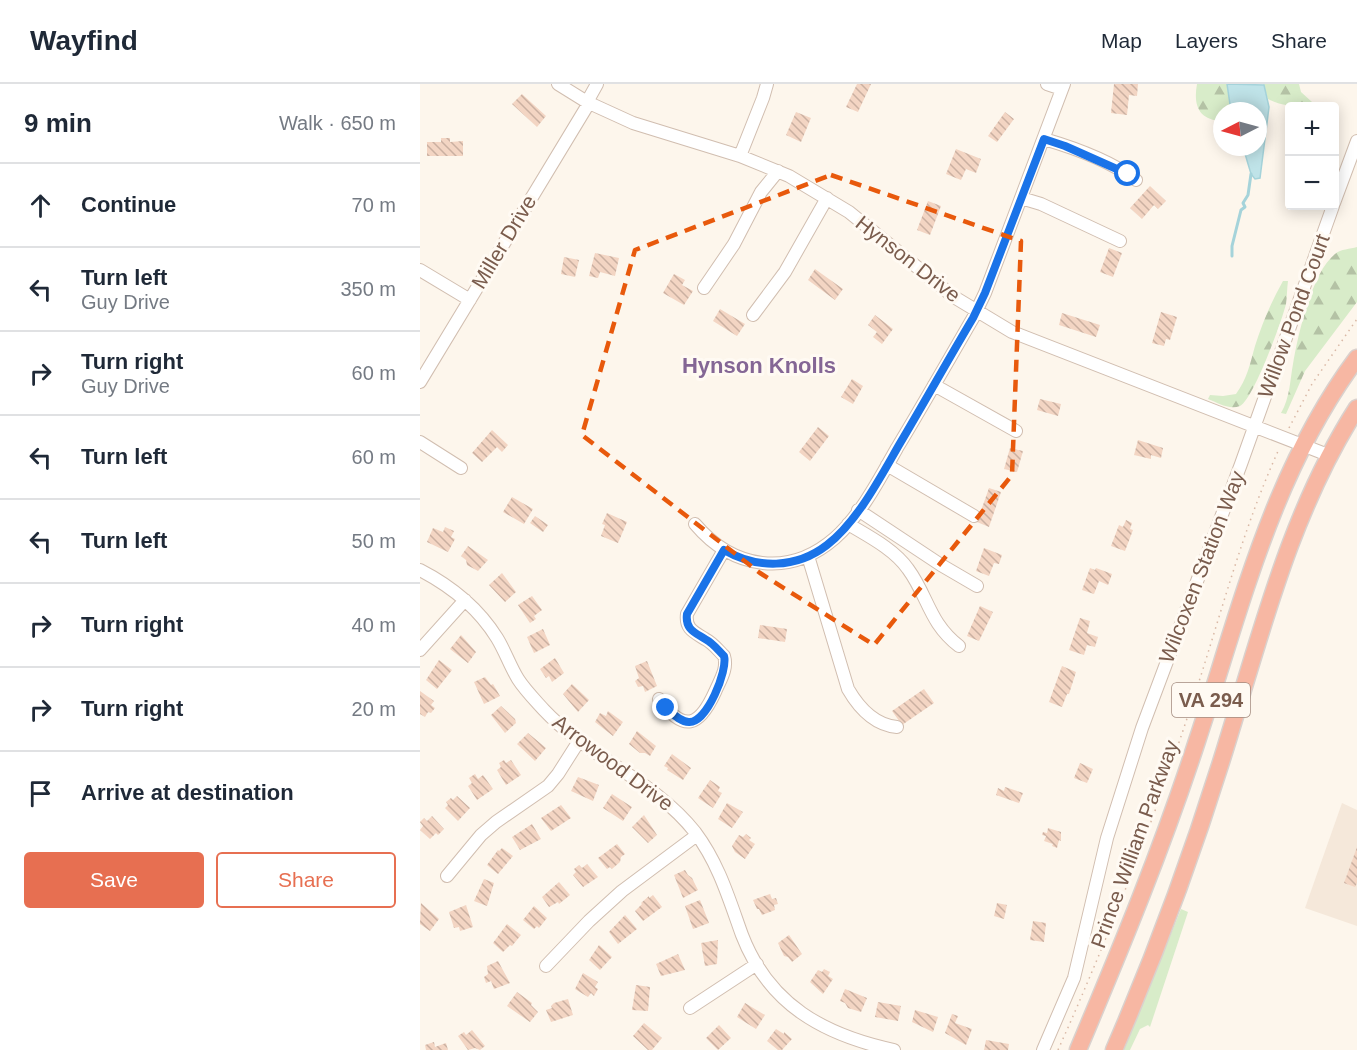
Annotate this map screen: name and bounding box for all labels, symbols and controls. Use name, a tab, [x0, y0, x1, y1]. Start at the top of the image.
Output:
text: Wayfind	[30, 25, 138, 56]
text: Map	[1101, 29, 1142, 52]
text: Layers	[1175, 29, 1238, 52]
text: Share	[1271, 29, 1327, 52]
north arrow	[1213, 102, 1267, 156]
map controls	[1285, 102, 1339, 210]
button: +	[1285, 102, 1339, 156]
text: 9 min	[24, 108, 92, 138]
text: Walk · 650 m	[279, 112, 396, 134]
button: −	[1285, 156, 1339, 210]
route start	[1114, 160, 1140, 186]
icon: ahead	[24, 189, 57, 222]
street label: Miller Drive	[467, 191, 540, 293]
text: Continue	[81, 192, 176, 217]
text: 70 m	[352, 194, 396, 216]
street label: Hynson Drive	[852, 211, 965, 306]
street label: Willow Pond Court	[1253, 231, 1334, 401]
text: Turn left	[81, 265, 167, 290]
icon: left	[24, 273, 57, 306]
text: 350 m	[340, 278, 396, 300]
text: Guy Drive	[81, 291, 170, 313]
text: Turn right	[81, 349, 183, 374]
district label: Hynson Knolls	[682, 353, 836, 378]
icon: right	[24, 357, 57, 390]
text: 60 m	[352, 362, 396, 384]
text: Guy Drive	[81, 375, 170, 397]
icon: left	[24, 441, 57, 474]
text: Turn left	[81, 444, 167, 469]
text: 60 m	[352, 446, 396, 468]
street label: Wilcoxen Station Way	[1154, 467, 1249, 666]
icon: left	[24, 525, 57, 558]
text: Turn left	[81, 528, 167, 553]
text: 50 m	[352, 530, 396, 552]
icon: right	[24, 609, 57, 642]
text: Turn right	[81, 612, 183, 637]
text: 40 m	[352, 614, 396, 636]
road number: VA 294	[1172, 683, 1250, 717]
icon: right	[24, 693, 57, 726]
route end	[652, 694, 678, 720]
text: Turn right	[81, 696, 183, 721]
text: 20 m	[352, 698, 396, 720]
street label: Arrowood Drive	[549, 710, 678, 815]
street label: Prince William Parkway	[1086, 736, 1183, 951]
icon: arrive	[24, 777, 57, 810]
text: Arrive at destination	[81, 780, 294, 805]
button: Save	[24, 852, 204, 908]
button: Share	[216, 852, 396, 908]

